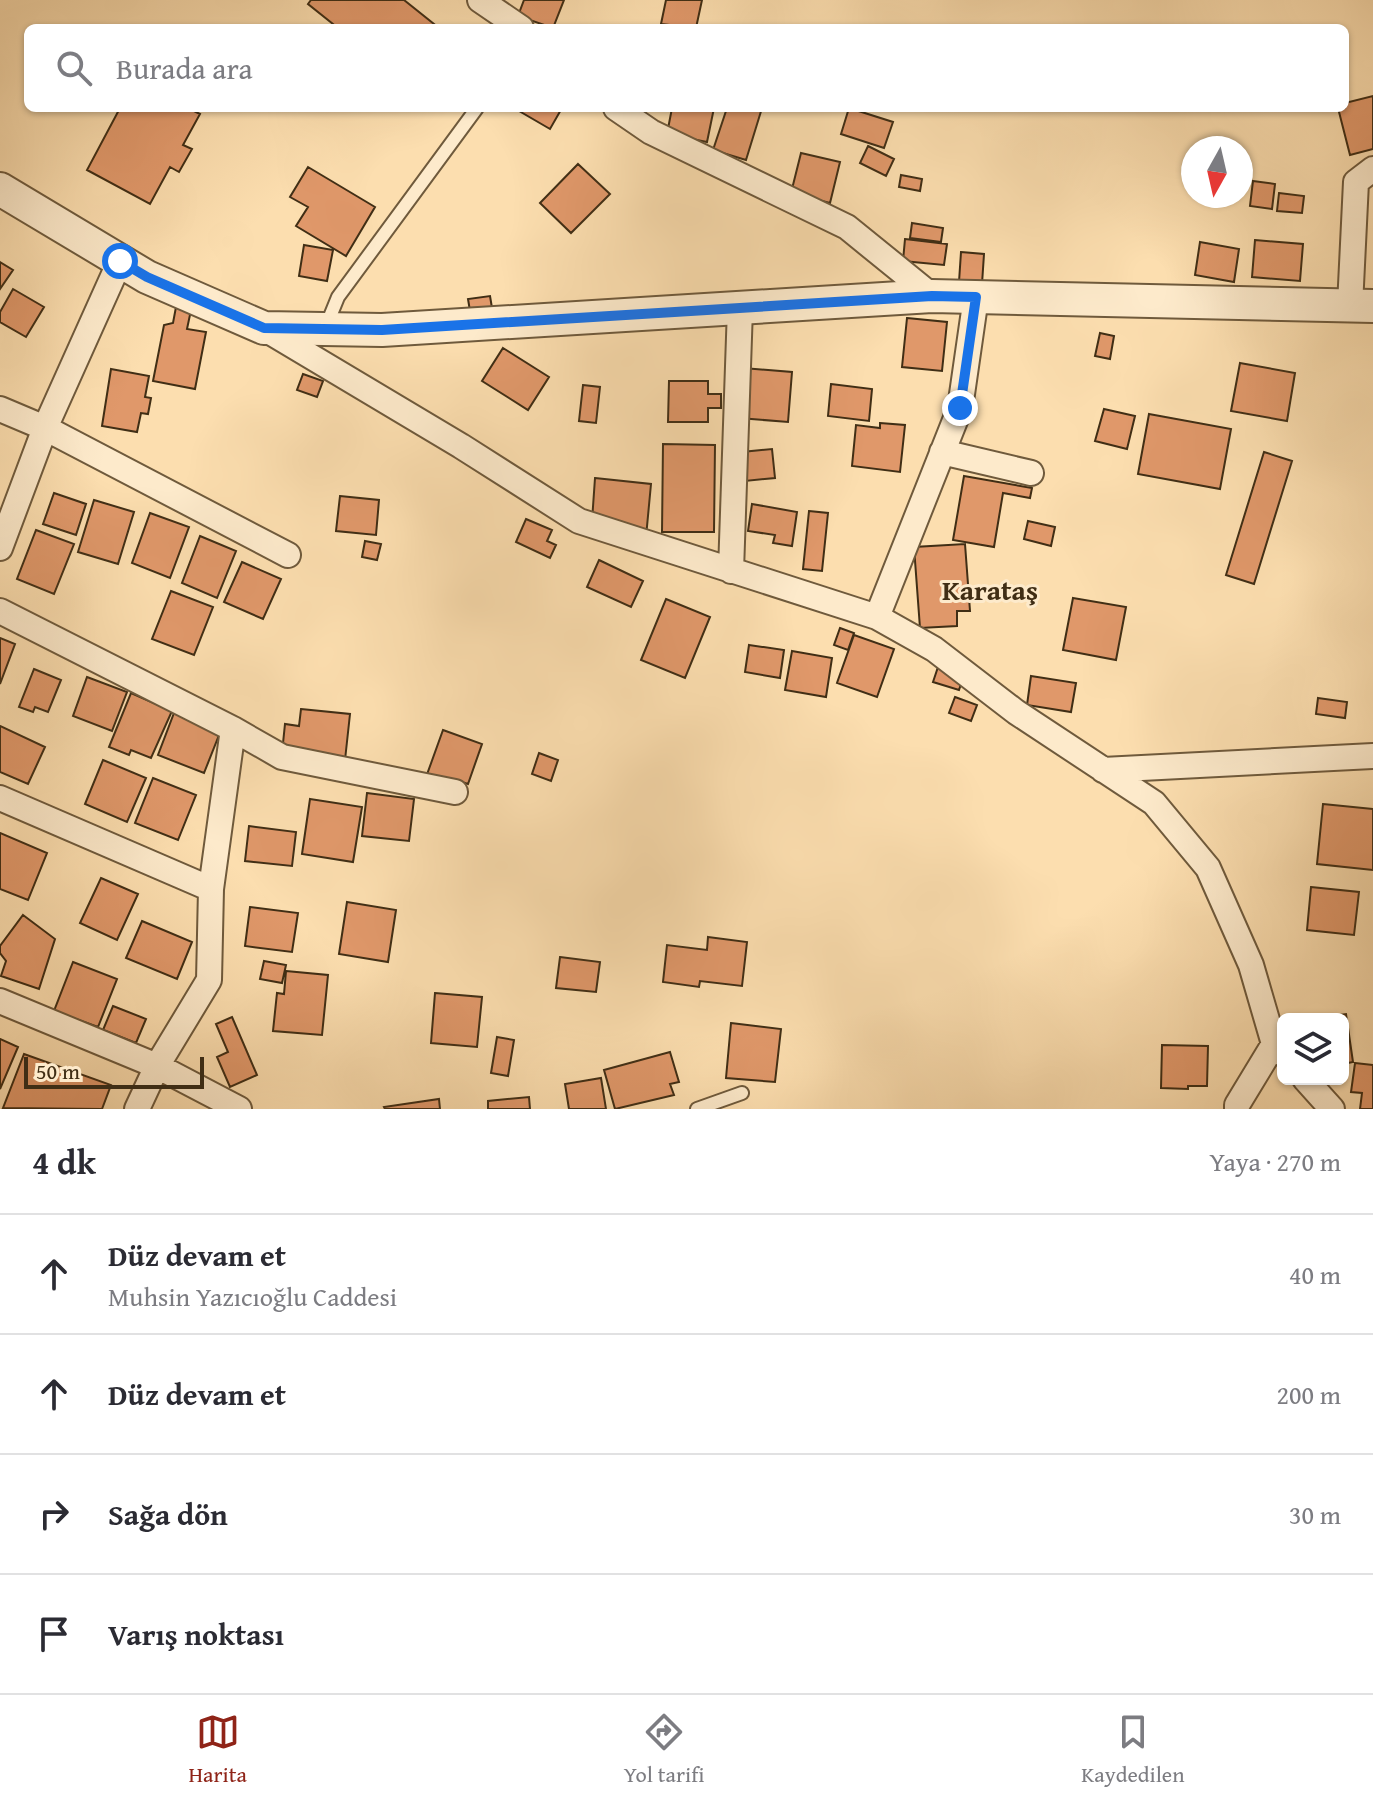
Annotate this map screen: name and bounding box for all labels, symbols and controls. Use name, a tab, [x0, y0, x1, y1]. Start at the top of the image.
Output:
search box	[24, 24, 1349, 112]
icon: search	[52, 46, 96, 90]
text: Burada ara	[116, 46, 253, 90]
north arrow	[1181, 136, 1253, 208]
route start	[102, 243, 138, 279]
route end	[942, 390, 978, 426]
district label: Karataş	[942, 569, 1038, 610]
map controls	[1277, 1013, 1349, 1085]
button: layers	[1277, 1013, 1349, 1085]
scale bar	[24, 1053, 204, 1089]
text: 50 m	[36, 1055, 80, 1087]
text: 4 dk	[32, 1137, 96, 1186]
text: Yaya · 270 m	[1210, 1142, 1341, 1181]
text: Düz devam et	[108, 1233, 286, 1277]
icon: ahead	[32, 1252, 76, 1296]
text: 40 m	[1289, 1255, 1341, 1294]
text: Muhsin Yazıcıoğlu Caddesi	[108, 1277, 397, 1316]
icon: ahead	[32, 1372, 76, 1416]
text: Düz devam et	[108, 1372, 286, 1416]
text: 200 m	[1276, 1375, 1341, 1414]
icon: right	[32, 1492, 76, 1536]
text: Sağa dön	[108, 1492, 228, 1536]
text: 30 m	[1289, 1495, 1341, 1534]
icon: arrive	[32, 1612, 76, 1656]
text: Varış noktası	[108, 1612, 284, 1656]
tab: Harita	[188, 1710, 247, 1790]
tab: Yol tarifi	[624, 1710, 704, 1790]
tab: Kaydedilen	[1081, 1710, 1185, 1790]

